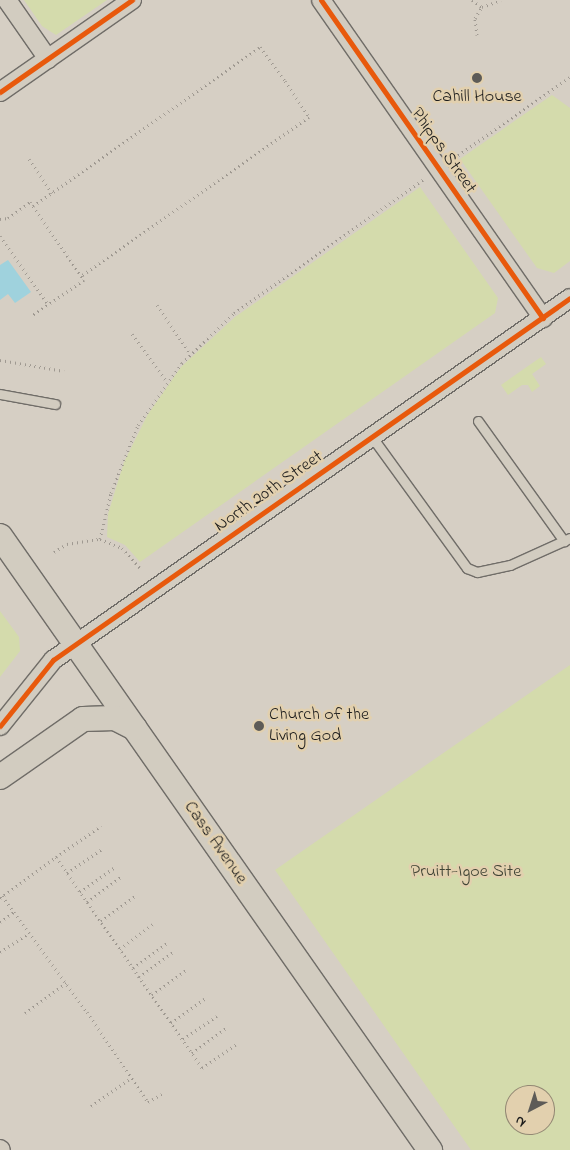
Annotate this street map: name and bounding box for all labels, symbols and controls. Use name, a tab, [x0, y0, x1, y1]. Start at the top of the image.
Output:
marker: Cahill House	[471, 72, 483, 84]
place label: Cahill House	[432, 86, 522, 108]
street label: Phipps Street	[406, 104, 480, 198]
street label: North 20th Street	[211, 447, 327, 537]
place label: Church of the Living God	[269, 705, 369, 748]
marker: Church of the Living God	[253, 720, 265, 732]
street label: Cass Avenue	[179, 797, 251, 889]
park label: Pruitt-Igoe Site	[411, 861, 521, 883]
north arrow	[505, 1085, 555, 1135]
text: N	[510, 1110, 531, 1132]

